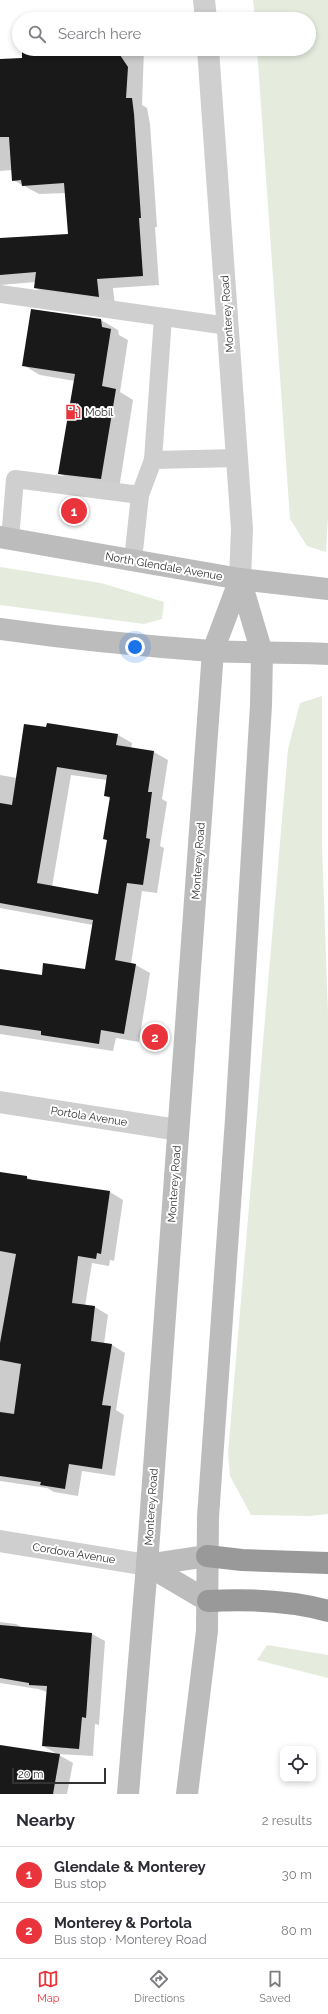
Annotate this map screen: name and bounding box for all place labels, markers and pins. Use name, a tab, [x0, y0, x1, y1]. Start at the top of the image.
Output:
fuel station icon: Mobil	[64, 403, 82, 421]
place label: Mobil	[85, 406, 113, 419]
pin: 1	[61, 496, 87, 526]
pin: 2	[142, 1022, 168, 1052]

